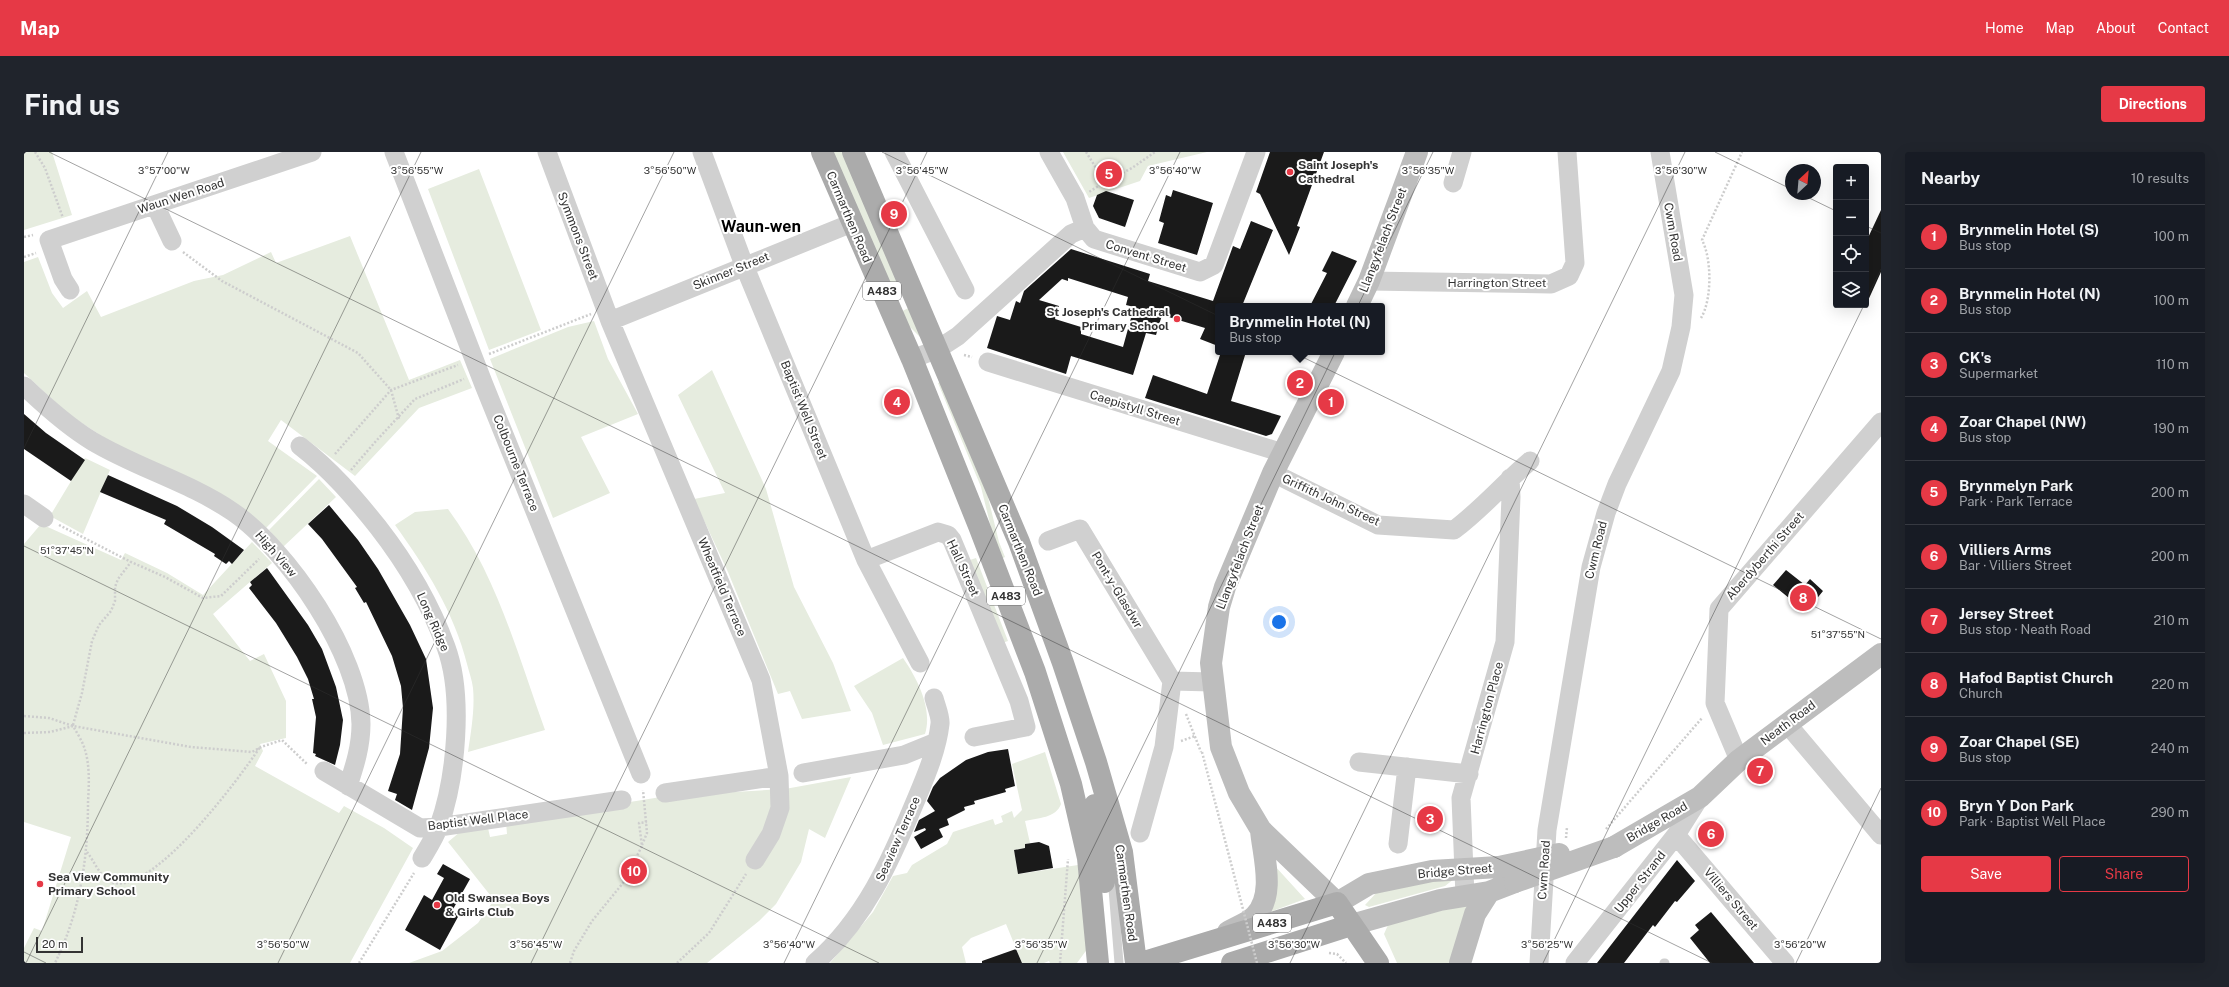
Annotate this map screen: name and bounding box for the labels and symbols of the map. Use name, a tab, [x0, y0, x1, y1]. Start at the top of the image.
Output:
place label: Saint Joseph's Cathedral	[1298, 158, 1378, 186]
pin: 5	[1096, 159, 1122, 189]
text: 3°57'00"W	[138, 164, 190, 176]
text: 3°56'55"W	[391, 164, 444, 176]
text: 3°56'50"W	[644, 164, 697, 176]
text: 3°56'45"W	[896, 164, 949, 176]
text: 3°56'40"W	[1149, 164, 1202, 176]
text: 3°56'35"W	[1402, 164, 1455, 176]
text: 3°56'30"W	[1655, 164, 1708, 176]
north arrow	[1785, 164, 1821, 200]
marker: Saint Joseph's Cathedral	[1285, 167, 1295, 177]
street label: Carmarthen Road	[823, 169, 875, 265]
street label: Waun Wen Road	[136, 175, 226, 217]
street label: Llangyfelach Street	[1357, 185, 1410, 294]
street label: Symmons Street	[555, 190, 601, 282]
pin: 9	[881, 199, 907, 229]
street label: Cwm Road	[1661, 202, 1685, 262]
district label: Waun-wen	[721, 217, 801, 236]
street label: Convent Street	[1104, 237, 1188, 275]
street label: Skinner Street	[691, 249, 772, 293]
street label: Harrington Street	[1448, 276, 1547, 290]
road number: A483	[863, 282, 901, 300]
place label: St Joseph's Cathedral Primary School	[1046, 305, 1169, 333]
marker: St Joseph's Cathedral Primary School	[1172, 314, 1182, 324]
street label: Baptist Well Street	[778, 359, 830, 462]
pin: 2	[1287, 368, 1313, 398]
pin: 4	[884, 387, 910, 417]
pin: 1	[1318, 387, 1344, 417]
street label: Caepistyll Street	[1088, 388, 1182, 429]
street label: Colbourne Terrace	[490, 413, 542, 514]
street label: Griffith John Street	[1280, 471, 1382, 529]
street label: Carmarthen Road	[995, 502, 1045, 598]
street label: Llangyfelach Street	[1214, 502, 1267, 611]
street label: Aberdyberthi Street	[1723, 509, 1807, 603]
street label: Cwm Road	[1582, 520, 1610, 580]
street label: High View	[252, 528, 300, 580]
street label: Wheatfield Terrace	[695, 536, 749, 639]
street label: Hall Street	[944, 537, 982, 599]
text: 51°37'45"N	[40, 544, 94, 556]
street label: Pont-y-Glasdwr	[1089, 549, 1146, 631]
pin: 8	[1790, 583, 1816, 613]
road number: A483	[987, 587, 1025, 605]
street label: Long Ridge	[414, 590, 452, 654]
your location	[1269, 612, 1289, 632]
text: 51°37'55"N	[1811, 628, 1865, 640]
street label: Harrington Place	[1468, 660, 1506, 756]
street label: Neath Road	[1758, 698, 1818, 748]
pin: 7	[1747, 756, 1773, 786]
street label: Seaview Terrace	[873, 794, 923, 884]
street label: Bridge Road	[1624, 799, 1690, 845]
pin: 3	[1417, 804, 1443, 834]
street label: Baptist Well Place	[427, 807, 529, 833]
pin: 6	[1698, 819, 1724, 849]
street label: Cwm Road	[1535, 840, 1553, 900]
street label: Carmarthen Road	[1112, 844, 1140, 942]
street label: Upper Strand	[1611, 848, 1669, 916]
pin: 10	[621, 856, 647, 886]
street label: Bridge Street	[1417, 861, 1493, 881]
street label: Villiers Street	[1701, 865, 1761, 933]
place label: Sea View Community Primary School	[48, 870, 169, 898]
marker: Sea View Community Primary School	[35, 879, 45, 889]
place label: Old Swansea Boys & Girls Club	[445, 891, 550, 919]
marker: Old Swansea Boys & Girls Club	[432, 900, 442, 910]
road number: A483	[1253, 914, 1291, 932]
scale bar	[36, 935, 83, 954]
text: 3°56'50"W	[257, 938, 310, 950]
text: 3°56'45"W	[510, 938, 563, 950]
text: 3°56'40"W	[763, 938, 816, 950]
text: 3°56'35"W	[1015, 938, 1068, 950]
text: 3°56'30"W	[1268, 938, 1321, 950]
text: 3°56'25"W	[1521, 938, 1574, 950]
text: 3°56'20"W	[1774, 938, 1826, 950]

